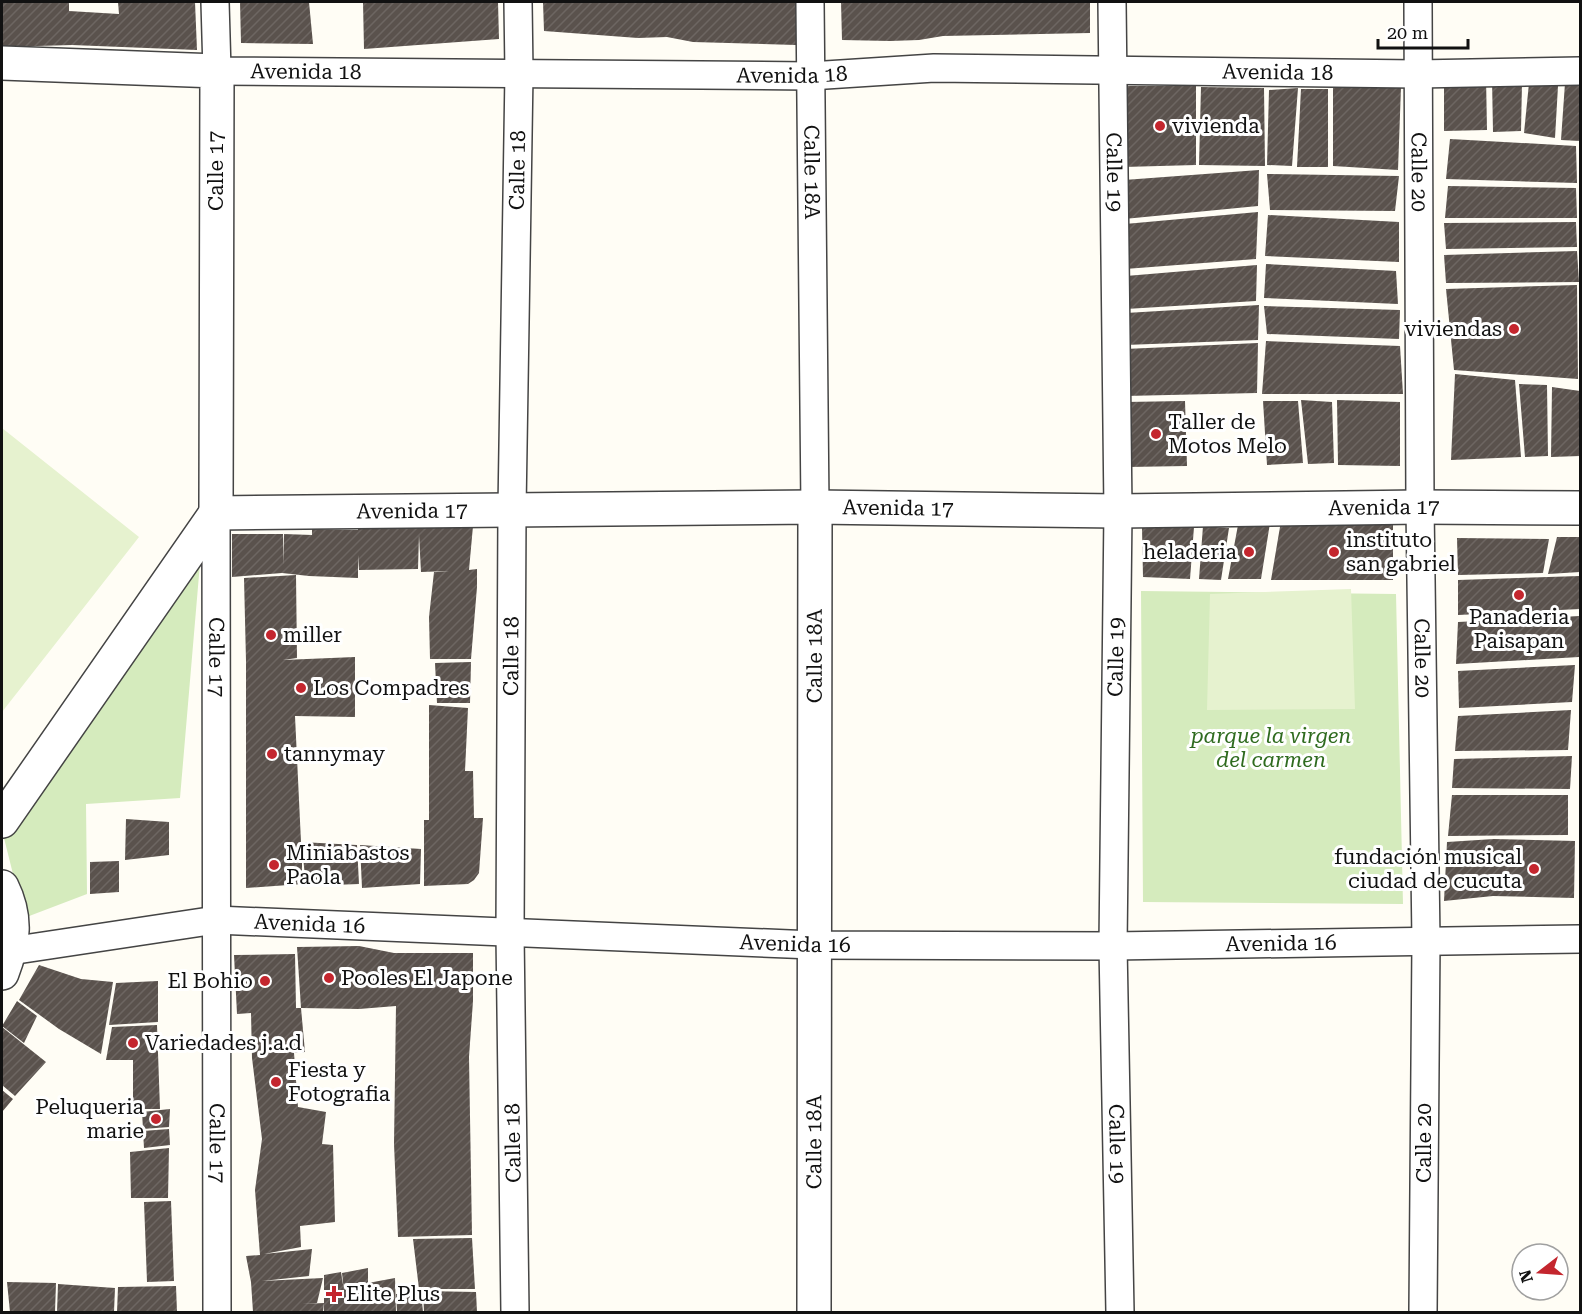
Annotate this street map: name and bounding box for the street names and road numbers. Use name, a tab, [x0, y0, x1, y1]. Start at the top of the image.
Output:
street label: Avenida 18	[250, 59, 362, 84]
street label: Avenida 18	[1222, 60, 1333, 85]
street label: Avenida 18	[736, 62, 848, 88]
street label: Calle 18A	[799, 125, 824, 220]
street label: Calle 18	[505, 130, 530, 210]
street label: Calle 17	[204, 131, 228, 211]
street label: Calle 19	[1102, 132, 1126, 212]
street label: Calle 20	[1407, 132, 1431, 212]
street label: Avenida 17	[842, 495, 954, 521]
street label: Avenida 17	[1328, 495, 1440, 520]
street label: Avenida 17	[356, 498, 468, 524]
street label: Calle 18A	[803, 608, 827, 703]
street label: Calle 18	[499, 616, 523, 696]
street label: Calle 17	[204, 617, 228, 697]
street label: Calle 19	[1103, 617, 1129, 697]
street label: Calle 20	[1410, 618, 1435, 698]
street label: Avenida 16	[253, 910, 366, 938]
street label: Avenida 16	[739, 930, 851, 957]
street label: Avenida 16	[1225, 931, 1337, 956]
street label: Calle 18A	[802, 1094, 826, 1189]
street label: Calle 17	[205, 1103, 229, 1183]
street label: Calle 18	[500, 1103, 526, 1183]
street label: Calle 20	[1412, 1103, 1436, 1183]
street label: Calle 19	[1104, 1104, 1130, 1184]

